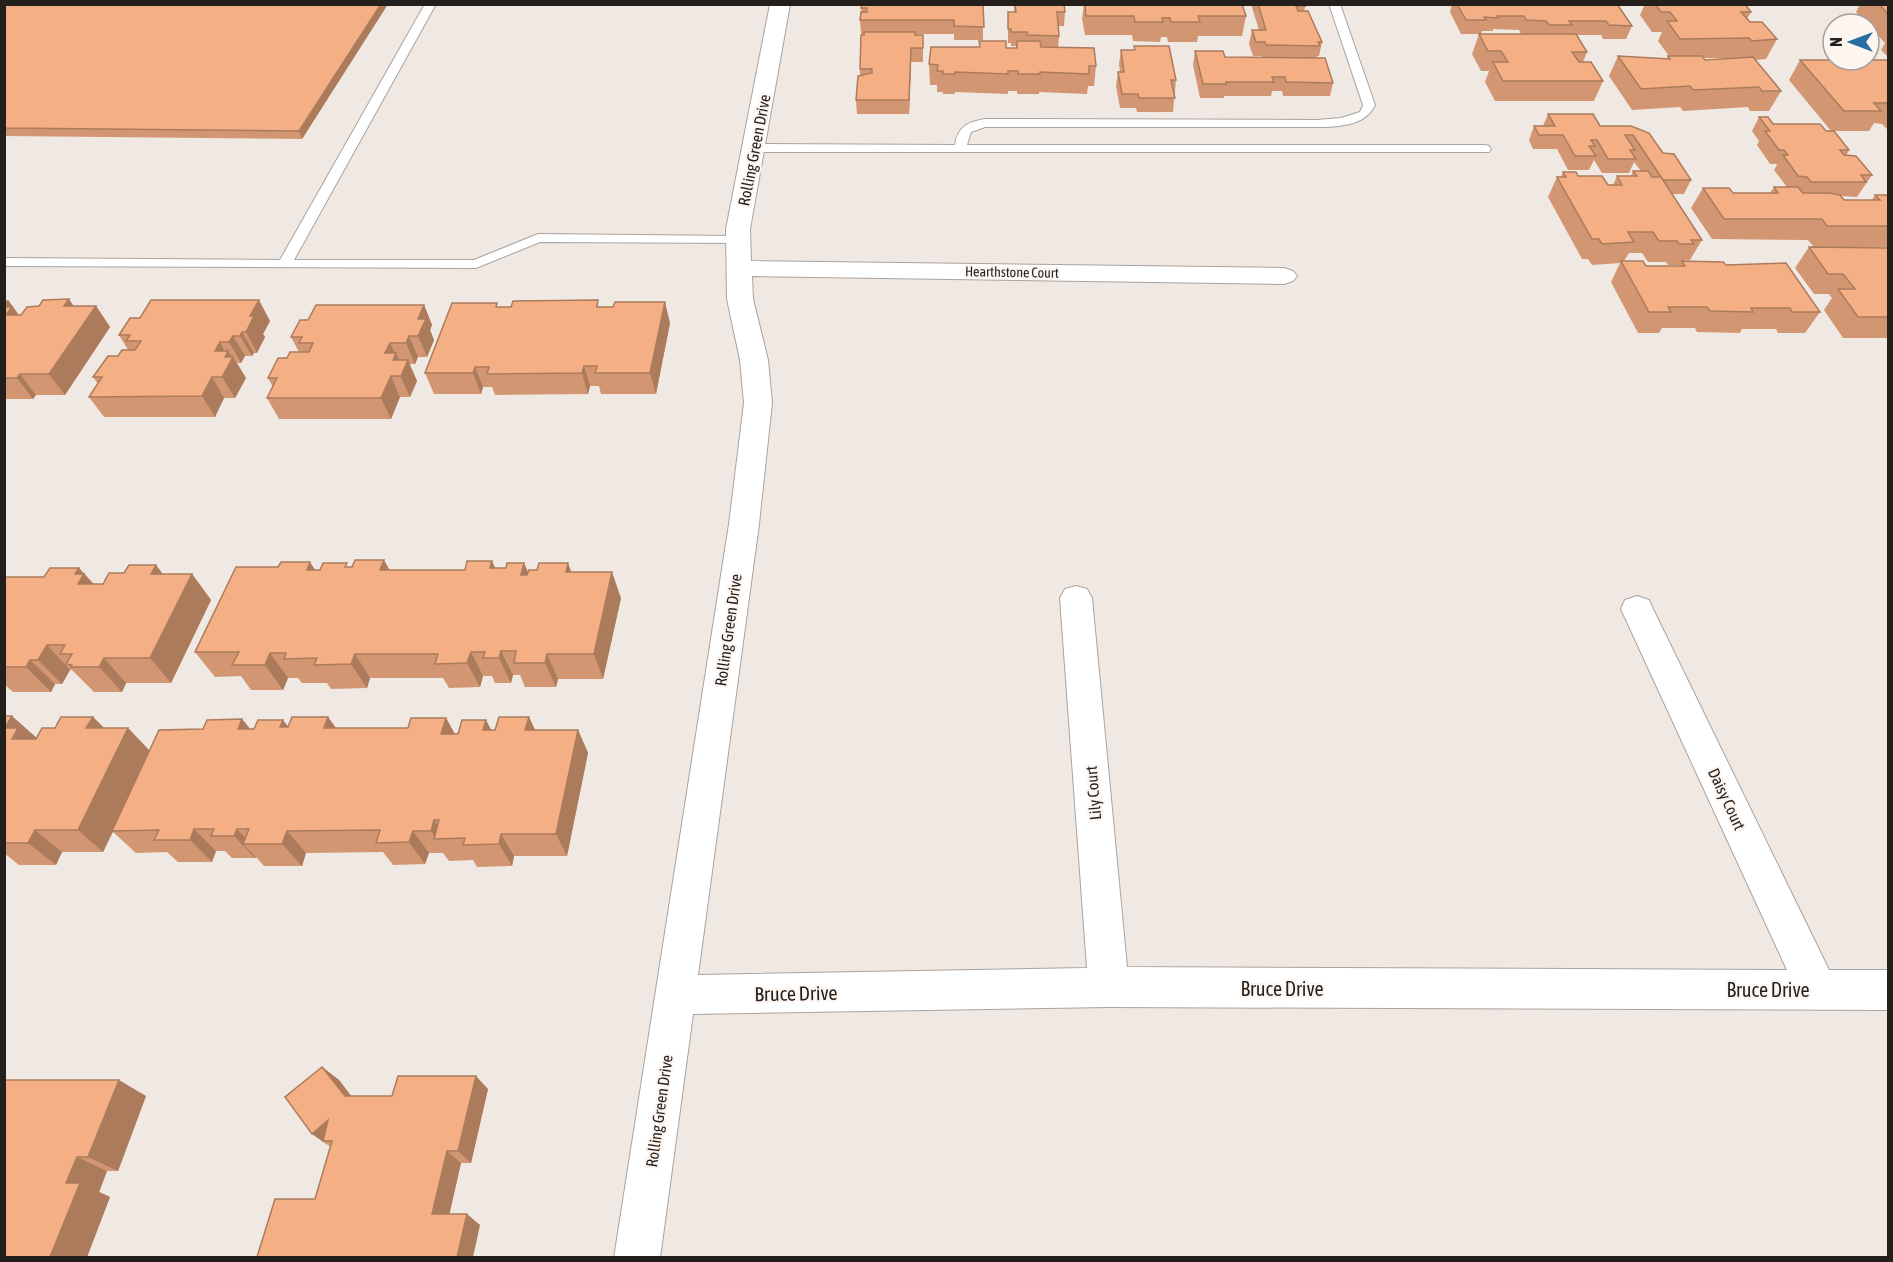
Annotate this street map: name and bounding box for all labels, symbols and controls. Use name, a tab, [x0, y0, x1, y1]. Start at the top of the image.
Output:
north arrow	[1821, 12, 1881, 72]
text: N	[1827, 37, 1845, 47]
street label: Rolling Green Drive	[734, 93, 775, 207]
street label: Hearthstone Court	[965, 263, 1059, 281]
street label: Rolling Green Drive	[711, 573, 746, 687]
street label: Lily Court	[1082, 765, 1105, 821]
street label: Daisy Court	[1704, 765, 1749, 834]
street label: Bruce Drive	[1240, 977, 1324, 1000]
street label: Bruce Drive	[1726, 978, 1810, 1001]
street label: Bruce Drive	[754, 981, 838, 1005]
street label: Rolling Green Drive	[642, 1054, 677, 1168]

